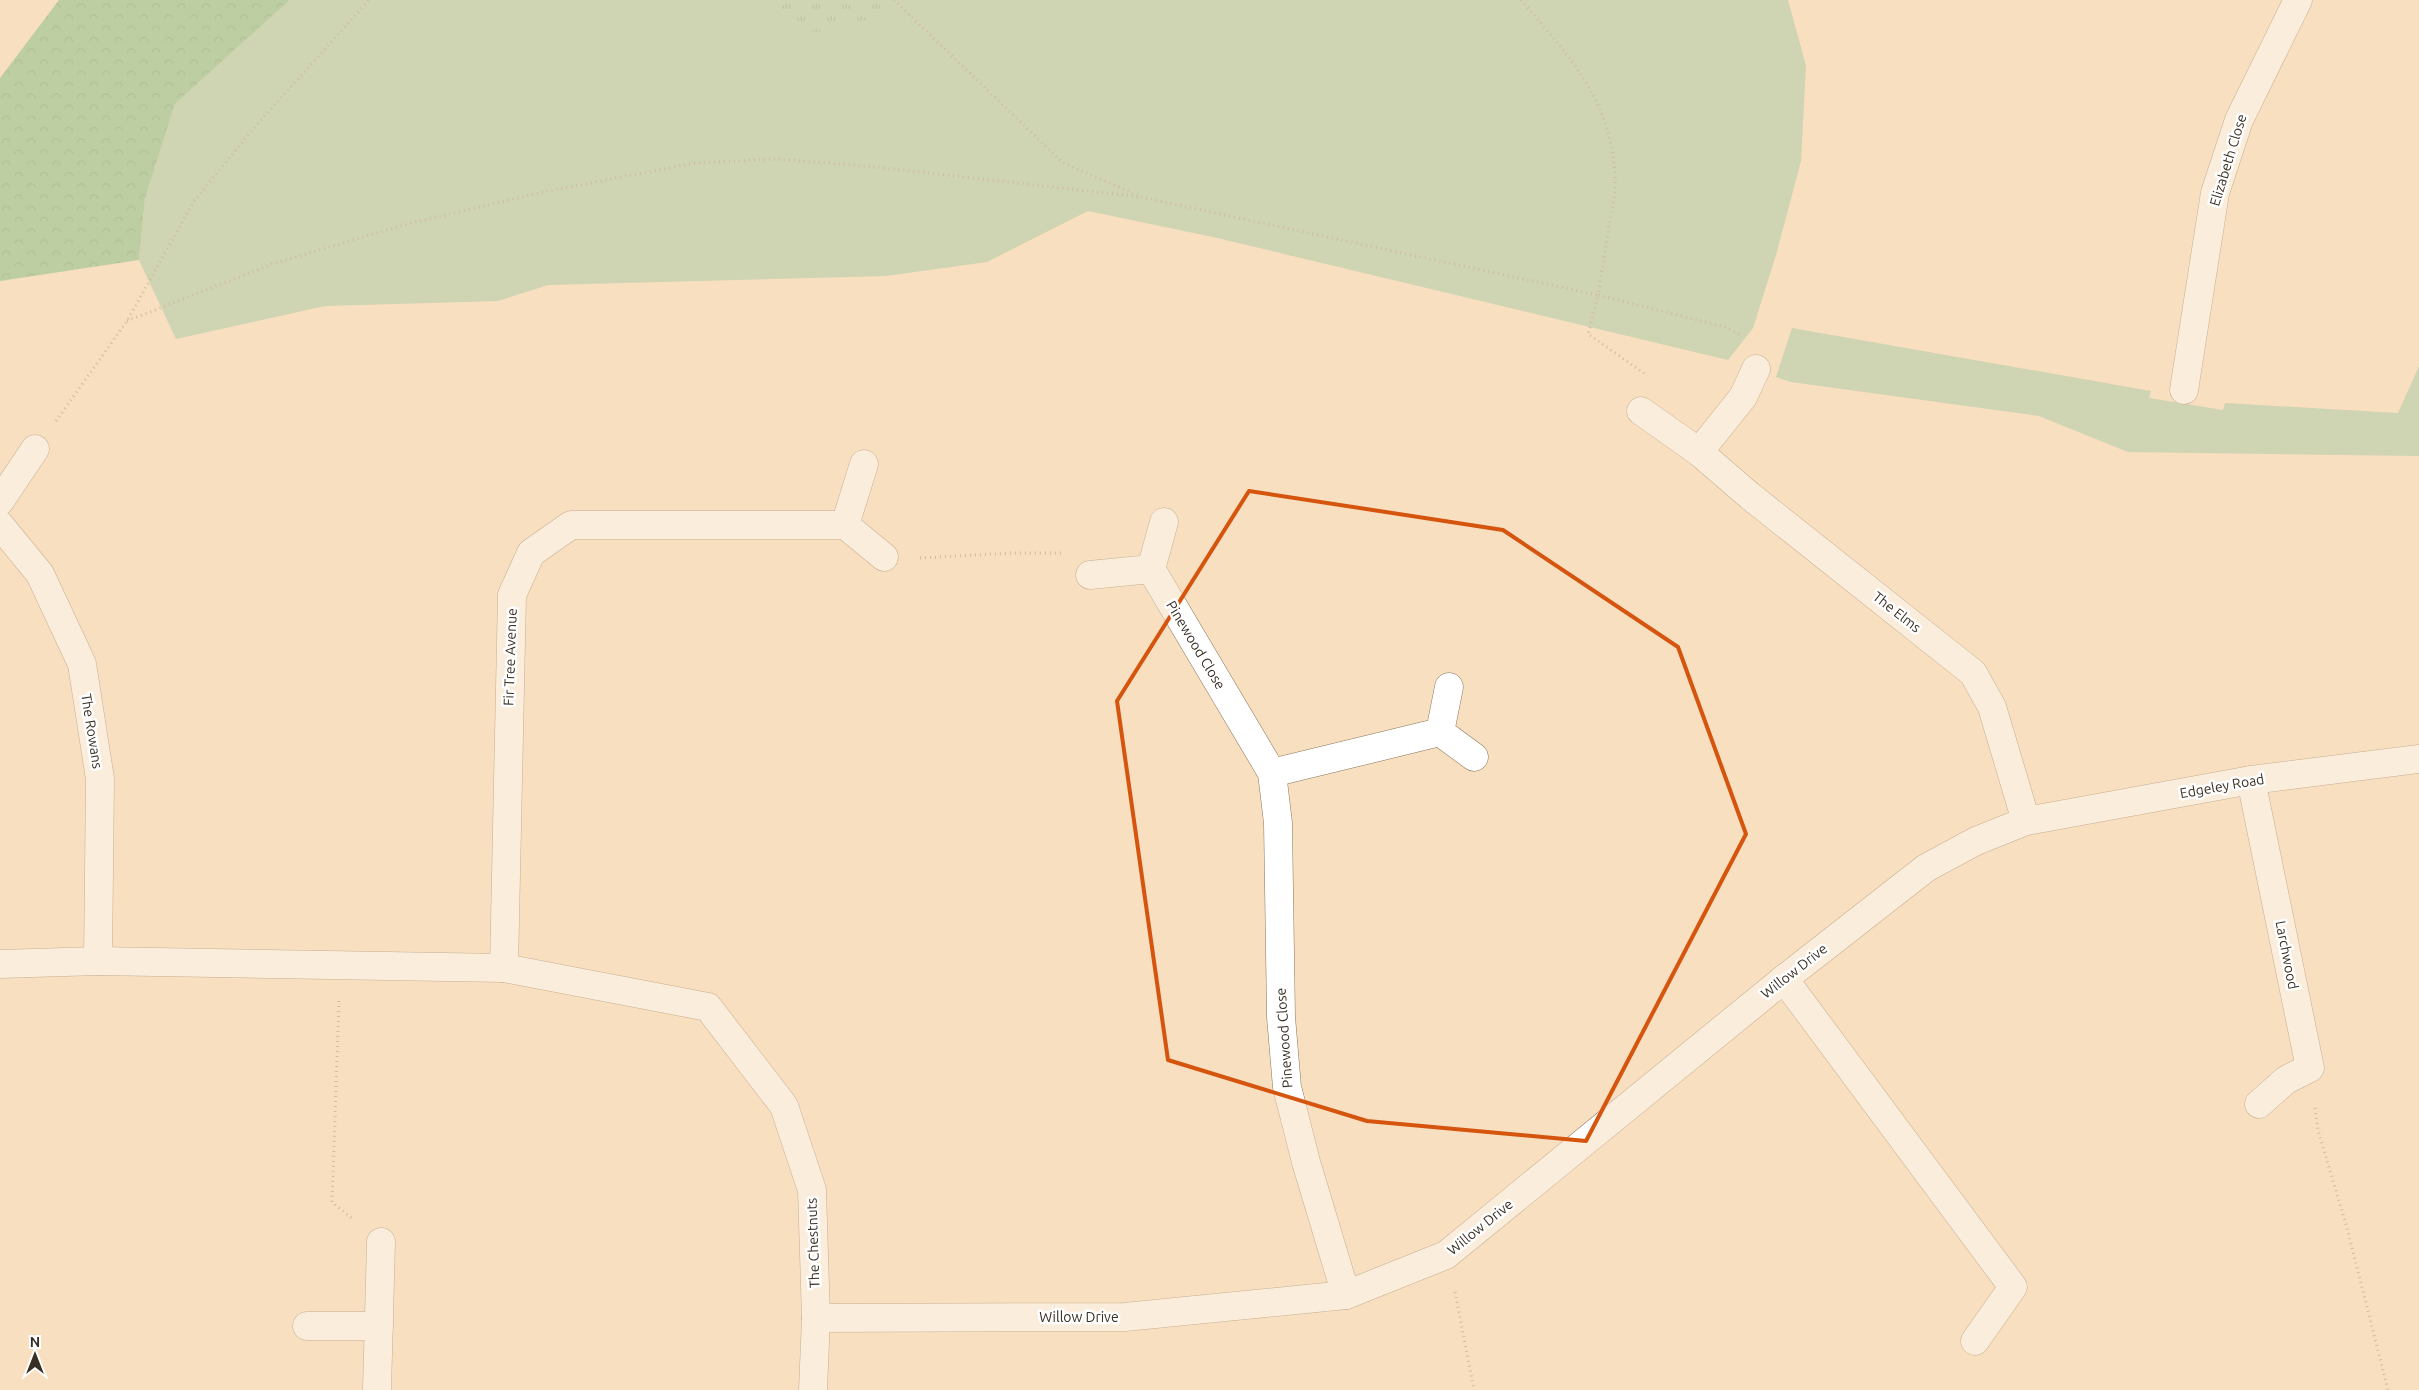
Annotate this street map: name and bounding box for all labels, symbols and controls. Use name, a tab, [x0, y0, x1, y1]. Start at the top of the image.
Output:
street label: Elizabeth Close	[2206, 112, 2250, 208]
street label: The Elms	[1870, 588, 1924, 636]
street label: Pinewood Close	[1163, 598, 1229, 692]
street label: Fir Tree Avenue	[500, 608, 520, 706]
street label: The Rowans	[78, 692, 106, 770]
street label: Edgeley Road	[2179, 771, 2265, 801]
street label: Larchwood	[2273, 919, 2301, 991]
street label: Willow Drive	[1758, 940, 1830, 1002]
street label: Pinewood Close	[1273, 987, 1295, 1089]
street label: Willow Drive	[1444, 1196, 1516, 1258]
street label: The Chestnuts	[803, 1198, 823, 1288]
street label: Willow Drive	[1039, 1309, 1119, 1325]
north arrow	[10, 1330, 60, 1380]
text: N	[30, 1334, 40, 1350]

